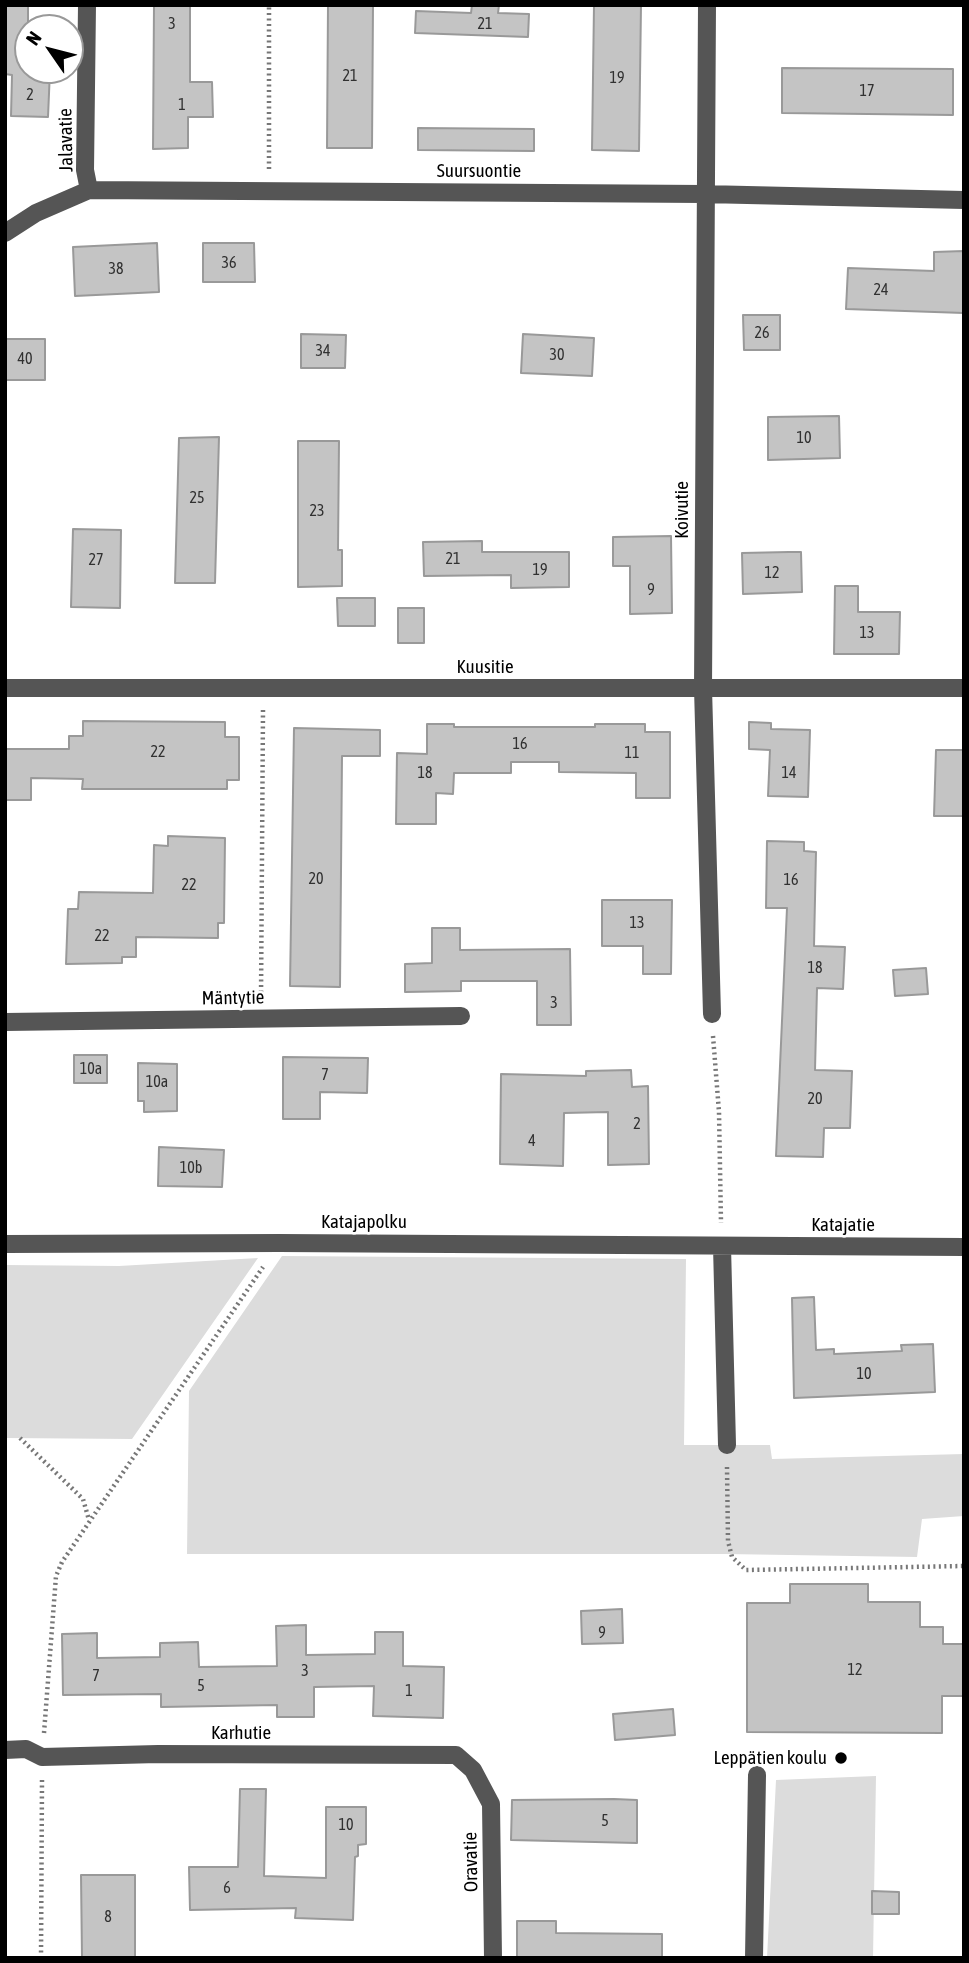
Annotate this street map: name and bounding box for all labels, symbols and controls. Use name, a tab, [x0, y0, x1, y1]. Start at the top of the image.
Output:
north arrow	[14, 14, 84, 84]
house number: 3	[168, 14, 176, 34]
house number: 21	[477, 14, 493, 34]
text: N	[21, 27, 46, 49]
house number: 21	[342, 66, 358, 86]
house number: 19	[609, 68, 625, 88]
house number: 17	[859, 81, 875, 101]
house number: 2	[26, 85, 34, 105]
house number: 1	[178, 95, 186, 115]
street label: Jalavatie	[54, 108, 78, 172]
street label: Suursuontie	[437, 160, 521, 182]
house number: 36	[221, 253, 237, 273]
house number: 38	[108, 259, 124, 279]
house number: 24	[873, 280, 889, 300]
house number: 26	[754, 323, 770, 343]
house number: 34	[315, 341, 331, 361]
house number: 30	[549, 345, 565, 365]
house number: 40	[17, 349, 33, 369]
house number: 10	[796, 428, 812, 448]
street label: Koivutie	[671, 481, 693, 539]
house number: 25	[189, 488, 205, 508]
house number: 23	[309, 501, 325, 521]
house number: 21	[445, 549, 461, 569]
house number: 27	[88, 550, 104, 570]
house number: 19	[532, 560, 548, 580]
house number: 12	[764, 563, 780, 583]
house number: 9	[647, 580, 655, 600]
house number: 13	[859, 623, 875, 643]
street label: Kuusitie	[456, 656, 514, 678]
house number: 16	[512, 734, 528, 754]
house number: 22	[150, 742, 166, 762]
house number: 11	[624, 743, 640, 763]
house number: 18	[417, 763, 433, 783]
house number: 14	[781, 763, 797, 783]
house number: 20	[308, 869, 324, 889]
house number: 16	[783, 870, 799, 890]
house number: 22	[181, 875, 197, 895]
house number: 13	[629, 913, 645, 933]
house number: 22	[94, 926, 110, 946]
house number: 18	[807, 958, 823, 978]
street label: Mäntytie	[202, 986, 264, 1010]
house number: 3	[550, 993, 558, 1013]
house number: 10a	[80, 1059, 102, 1079]
house number: 7	[321, 1065, 329, 1085]
house number: 10a	[146, 1072, 168, 1092]
house number: 20	[807, 1089, 823, 1109]
house number: 2	[633, 1114, 641, 1134]
house number: 4	[528, 1131, 536, 1151]
house number: 10b	[180, 1158, 202, 1178]
street label: Katajapolku	[321, 1211, 407, 1233]
street label: Katajatie	[811, 1214, 875, 1236]
house number: 10	[856, 1364, 872, 1384]
house number: 9	[598, 1623, 606, 1643]
house number: 12	[847, 1660, 863, 1680]
house number: 3	[301, 1661, 309, 1681]
house number: 7	[92, 1666, 100, 1686]
house number: 5	[197, 1676, 205, 1696]
house number: 1	[405, 1681, 413, 1701]
street label: Karhutie	[211, 1722, 271, 1744]
place label: Leppätien koulu	[714, 1747, 827, 1769]
marker: Leppätien koulu	[833, 1750, 849, 1766]
house number: 5	[601, 1811, 609, 1831]
house number: 10	[338, 1815, 354, 1835]
street label: Oravatie	[459, 1832, 483, 1892]
house number: 6	[223, 1878, 231, 1898]
house number: 8	[104, 1907, 112, 1927]

